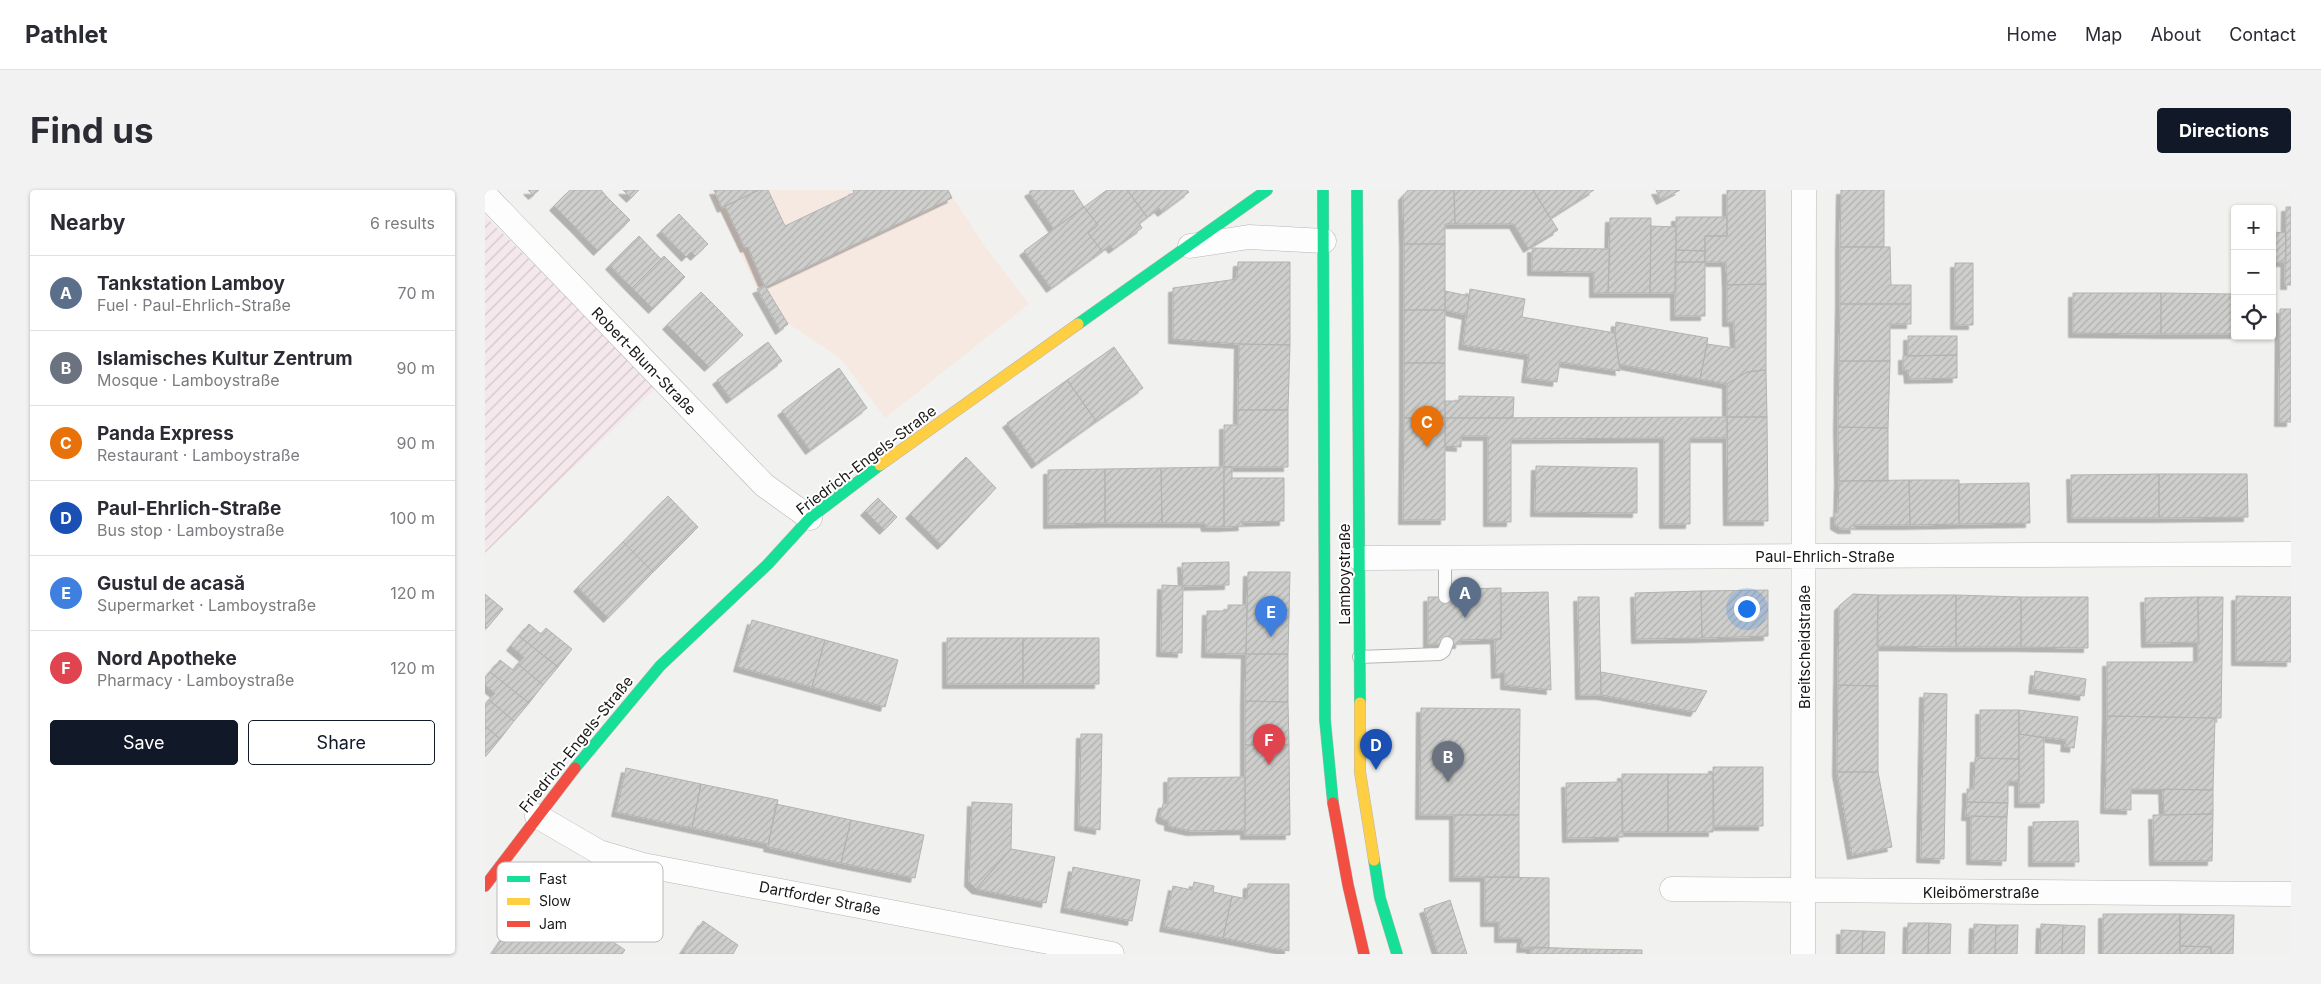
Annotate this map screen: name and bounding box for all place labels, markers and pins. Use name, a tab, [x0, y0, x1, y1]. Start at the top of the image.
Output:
pin: C	[1411, 406, 1443, 447]
pin: A	[1449, 577, 1481, 618]
pin: E	[1255, 596, 1287, 637]
pin: F	[1253, 724, 1285, 765]
pin: D	[1360, 729, 1392, 770]
pin: B	[1432, 741, 1464, 782]

